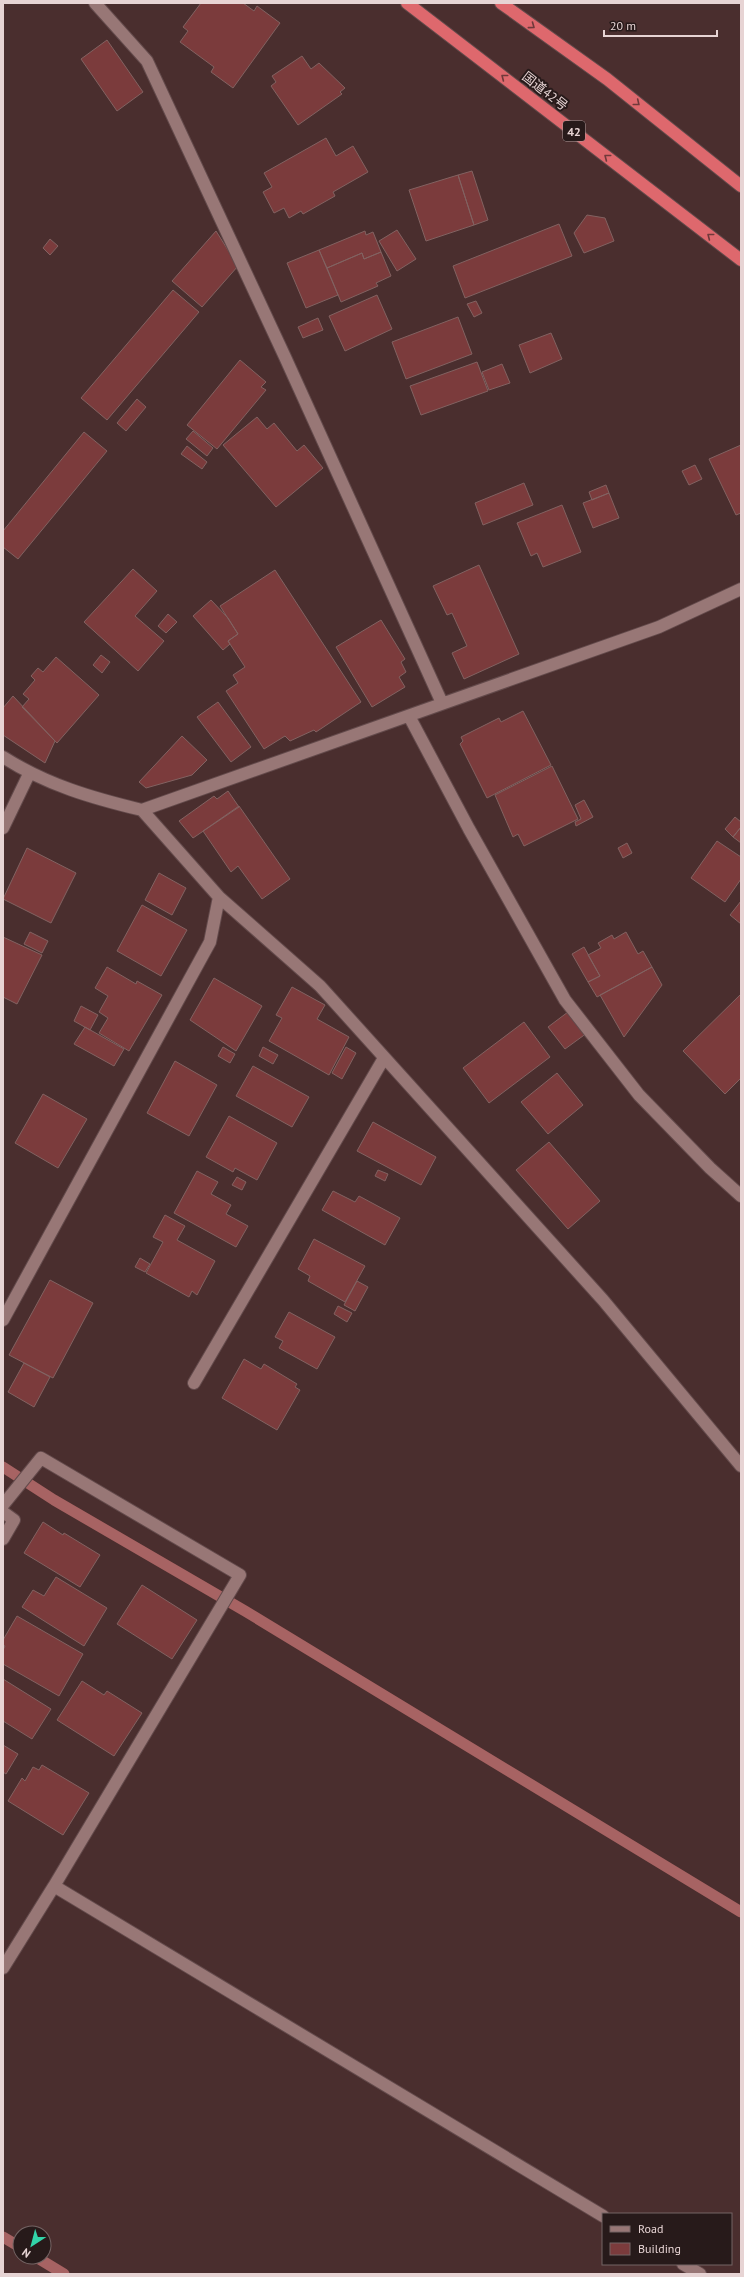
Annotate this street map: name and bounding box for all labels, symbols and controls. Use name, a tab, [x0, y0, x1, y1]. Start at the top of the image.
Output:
scale bar	[604, 12, 717, 38]
text: 20 m	[610, 18, 636, 33]
one-way arrow	[528, 21, 535, 28]
street label: 国道42号	[519, 68, 571, 114]
one-way arrow	[502, 75, 509, 82]
one-way arrow	[632, 98, 639, 105]
road number: 42	[563, 121, 585, 141]
one-way arrow	[605, 155, 612, 162]
one-way arrow	[708, 234, 715, 241]
legend	[602, 2213, 732, 2265]
text: Road	[638, 2221, 663, 2236]
north arrow	[12, 2225, 52, 2265]
text: Building	[638, 2241, 681, 2256]
text: N	[19, 2245, 33, 2261]

